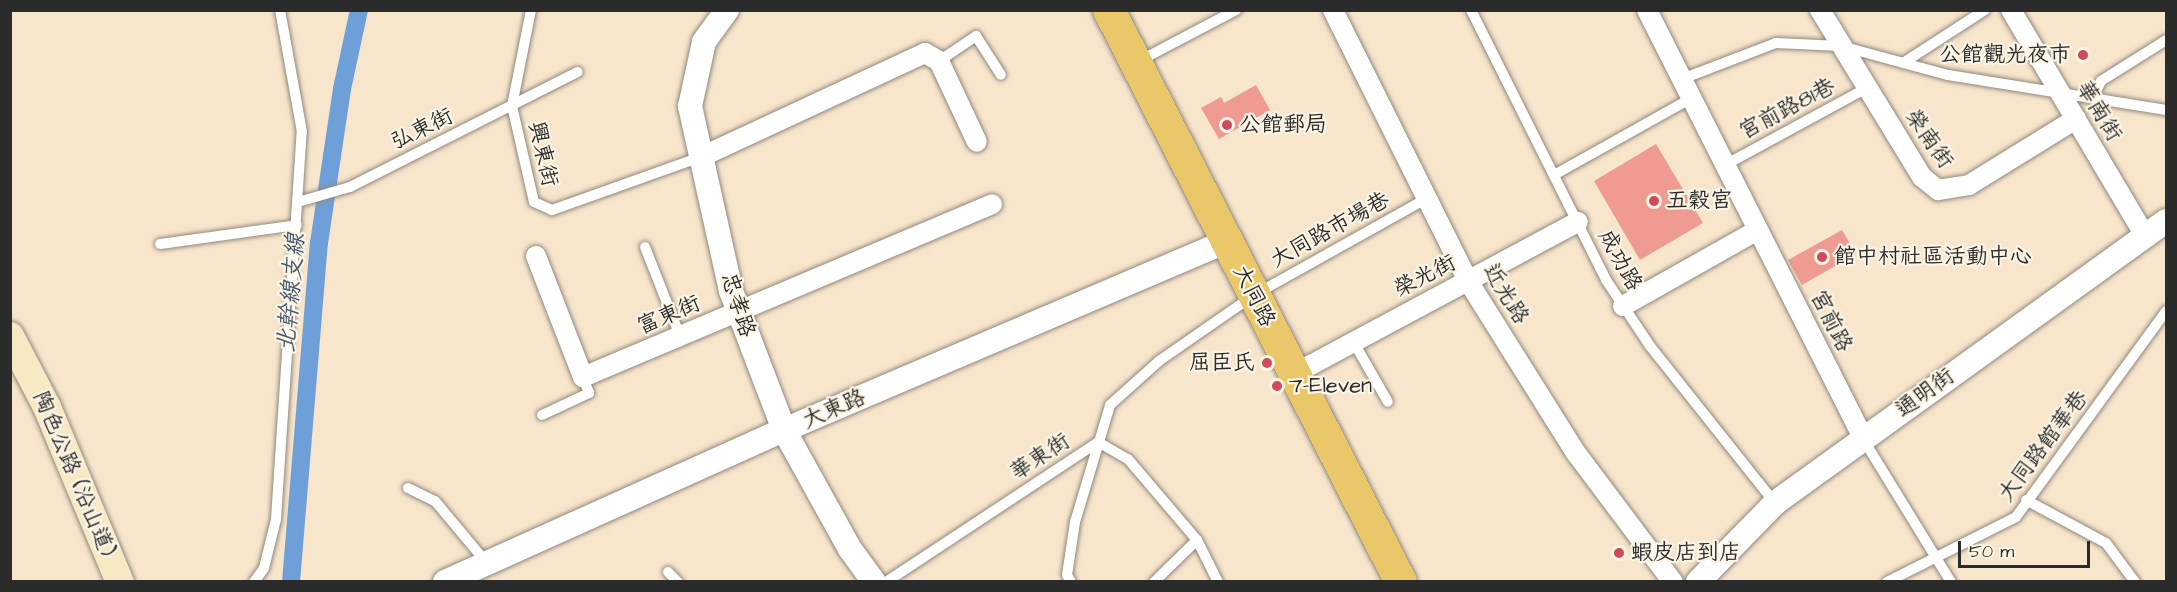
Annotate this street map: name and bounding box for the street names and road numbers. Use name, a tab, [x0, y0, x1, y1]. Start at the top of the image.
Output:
street label: 宮前路81巷	[1734, 73, 1840, 145]
street label: 華南街	[2071, 76, 2127, 146]
street label: 弘東街	[387, 103, 457, 155]
street label: 榮南街	[1899, 104, 1959, 174]
street label: 興東街	[523, 119, 563, 189]
street label: 大同路市場巷	[1266, 186, 1394, 274]
street label: 成功路	[1592, 225, 1648, 295]
street label: 榮光街	[1390, 249, 1460, 303]
street label: 近光路	[1478, 259, 1534, 329]
street label: 大同路	[1227, 261, 1281, 331]
street label: 忠孝路	[715, 270, 761, 340]
street label: 宮前路	[1804, 286, 1858, 356]
street label: 富東街	[633, 290, 705, 340]
street label: 通明街	[1891, 363, 1959, 423]
street label: 大東路	[798, 384, 870, 434]
street label: 大同路館華巷	[1993, 385, 2093, 507]
street label: 陶色公路 (沿山道)	[27, 387, 121, 561]
street label: 華東街	[1005, 428, 1075, 486]

